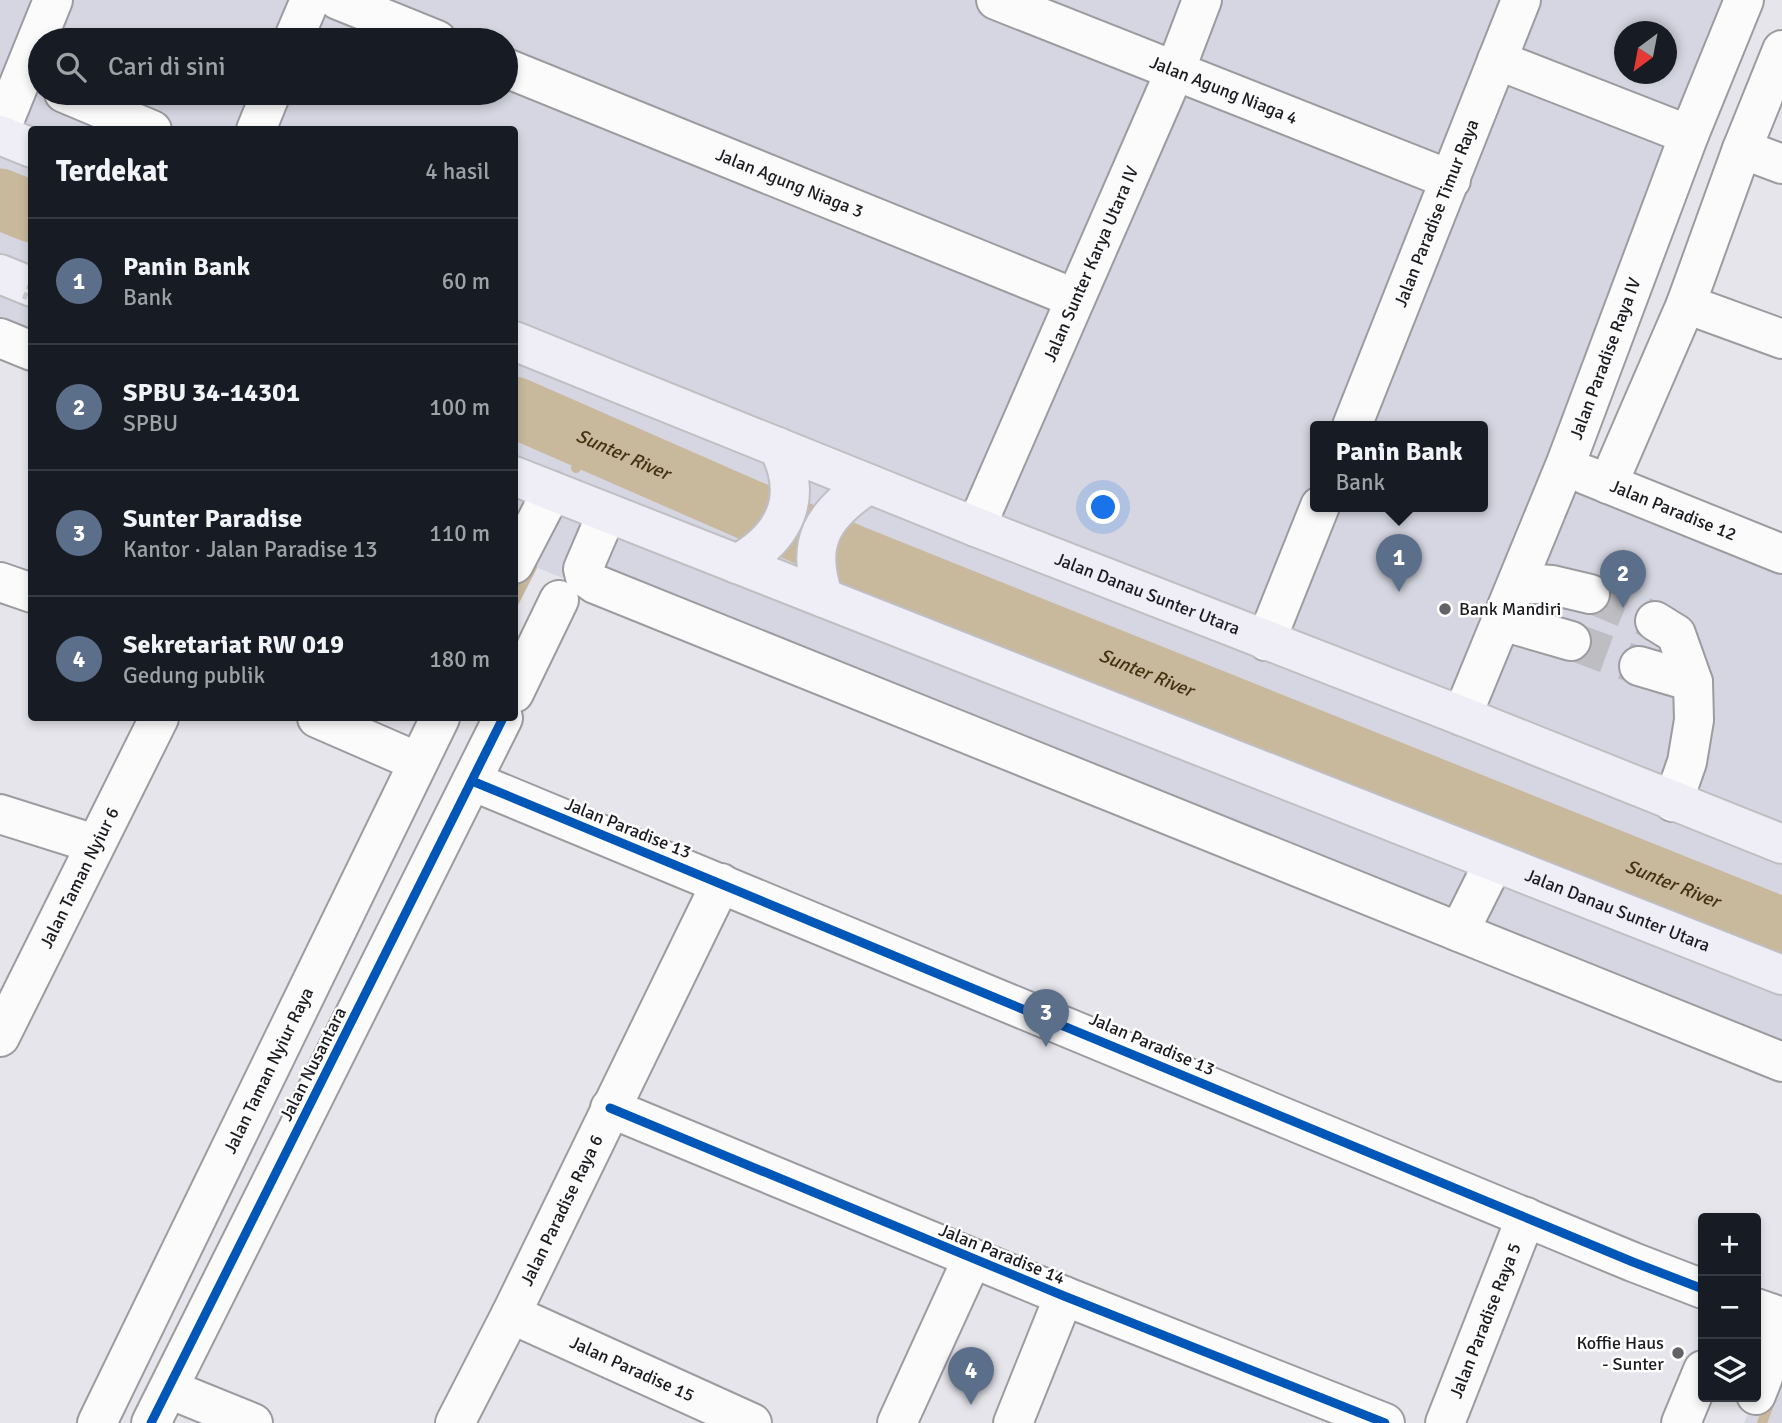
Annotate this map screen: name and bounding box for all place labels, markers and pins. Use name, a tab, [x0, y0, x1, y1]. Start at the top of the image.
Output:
pin: 1	[1376, 534, 1422, 592]
pin: 2	[1600, 550, 1646, 608]
place label: Bank Mandiri	[1459, 598, 1561, 620]
marker: Bank Mandiri	[1437, 601, 1453, 617]
pin: 3	[1023, 989, 1069, 1047]
place label: Koffie Haus - Sunter	[1576, 1332, 1664, 1375]
marker: Koffie Haus - Sunter	[1670, 1345, 1686, 1361]
pin: 4	[948, 1347, 994, 1405]

